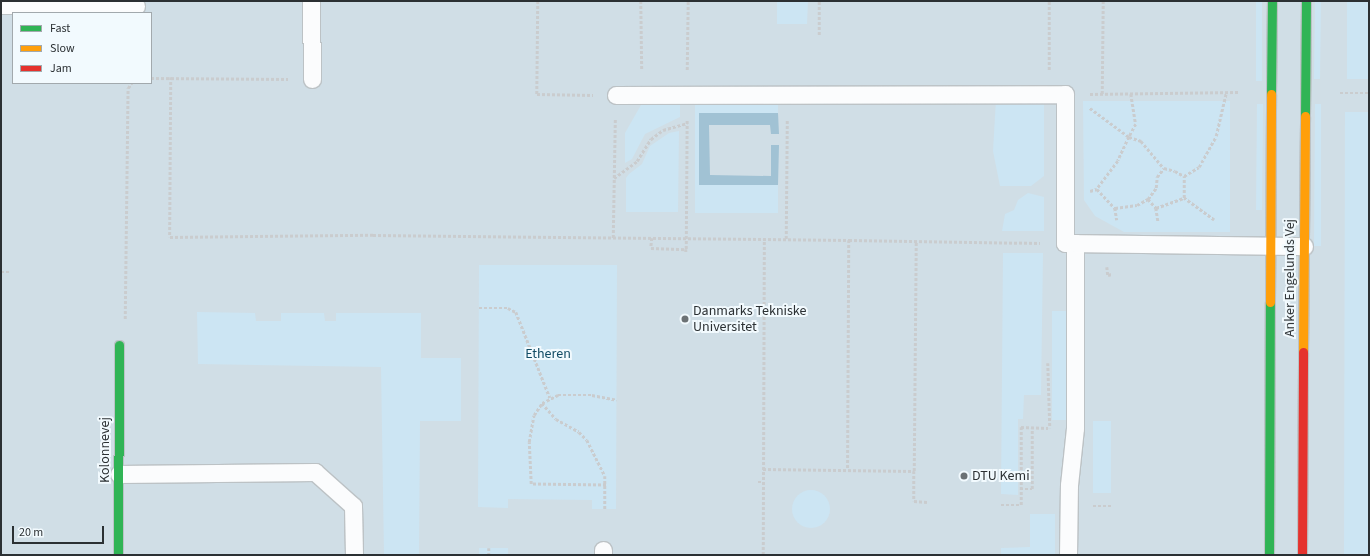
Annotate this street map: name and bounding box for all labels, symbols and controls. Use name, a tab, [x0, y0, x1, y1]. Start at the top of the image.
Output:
legend	[12, 12, 152, 84]
text: Fast	[50, 20, 70, 37]
text: Slow	[50, 40, 75, 57]
text: Jam	[50, 60, 72, 77]
street label: Anker Engelunds Vej	[1282, 219, 1298, 337]
place label: Danmarks Tekniske Universitet	[693, 303, 806, 336]
marker: Danmarks Tekniske Universitet	[680, 314, 690, 324]
park label: Etheren	[525, 346, 571, 362]
street label: Kolonnevej	[97, 417, 113, 483]
place label: DTU Kemi	[972, 468, 1030, 484]
marker: DTU Kemi	[959, 471, 969, 481]
scale bar	[14, 518, 106, 544]
text: 20 m	[19, 524, 43, 541]

